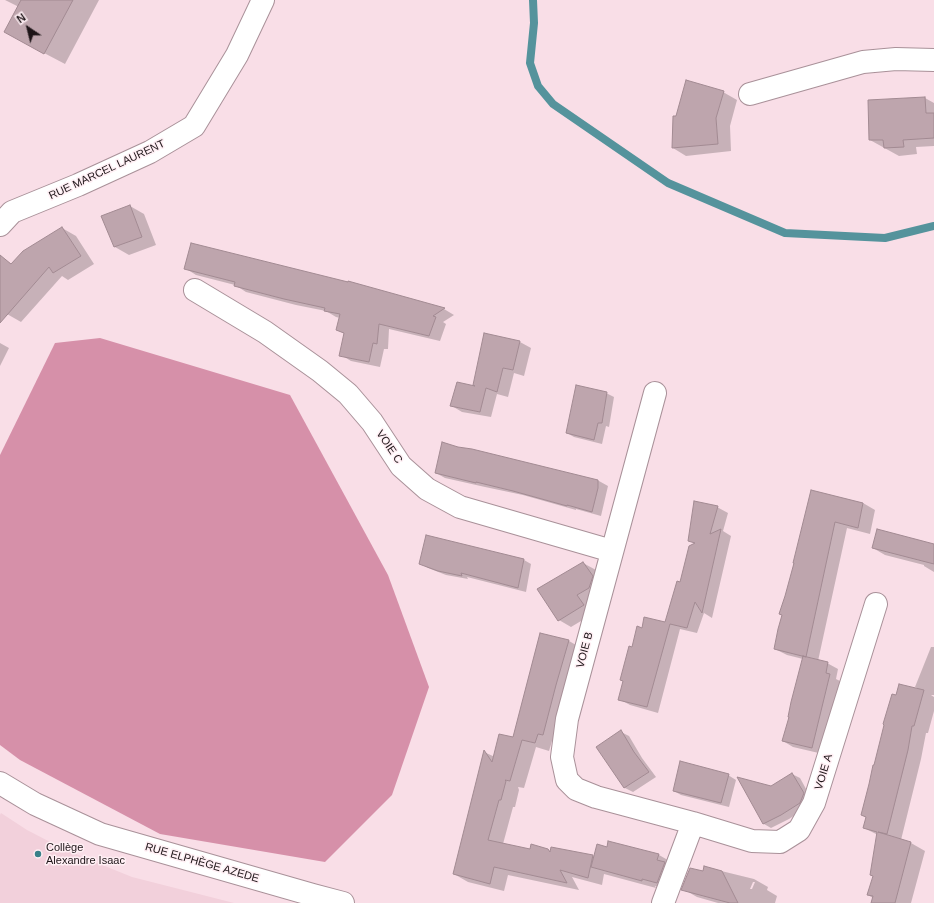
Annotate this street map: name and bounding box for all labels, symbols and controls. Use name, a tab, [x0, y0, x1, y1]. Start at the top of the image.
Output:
north arrow	[8, 8, 48, 48]
text: N	[14, 11, 28, 25]
street label: RUE MARCEL LAURENT	[47, 137, 167, 203]
street label: VOIE C	[373, 428, 405, 466]
street label: VOIE B	[574, 631, 596, 669]
street label: VOIE A	[812, 753, 836, 791]
street label: RUE ELPHÈGE AZEDE	[143, 840, 261, 886]
place label: Collège Alexandre Isaac	[46, 841, 125, 867]
marker: Collège Alexandre Isaac	[33, 849, 43, 859]

